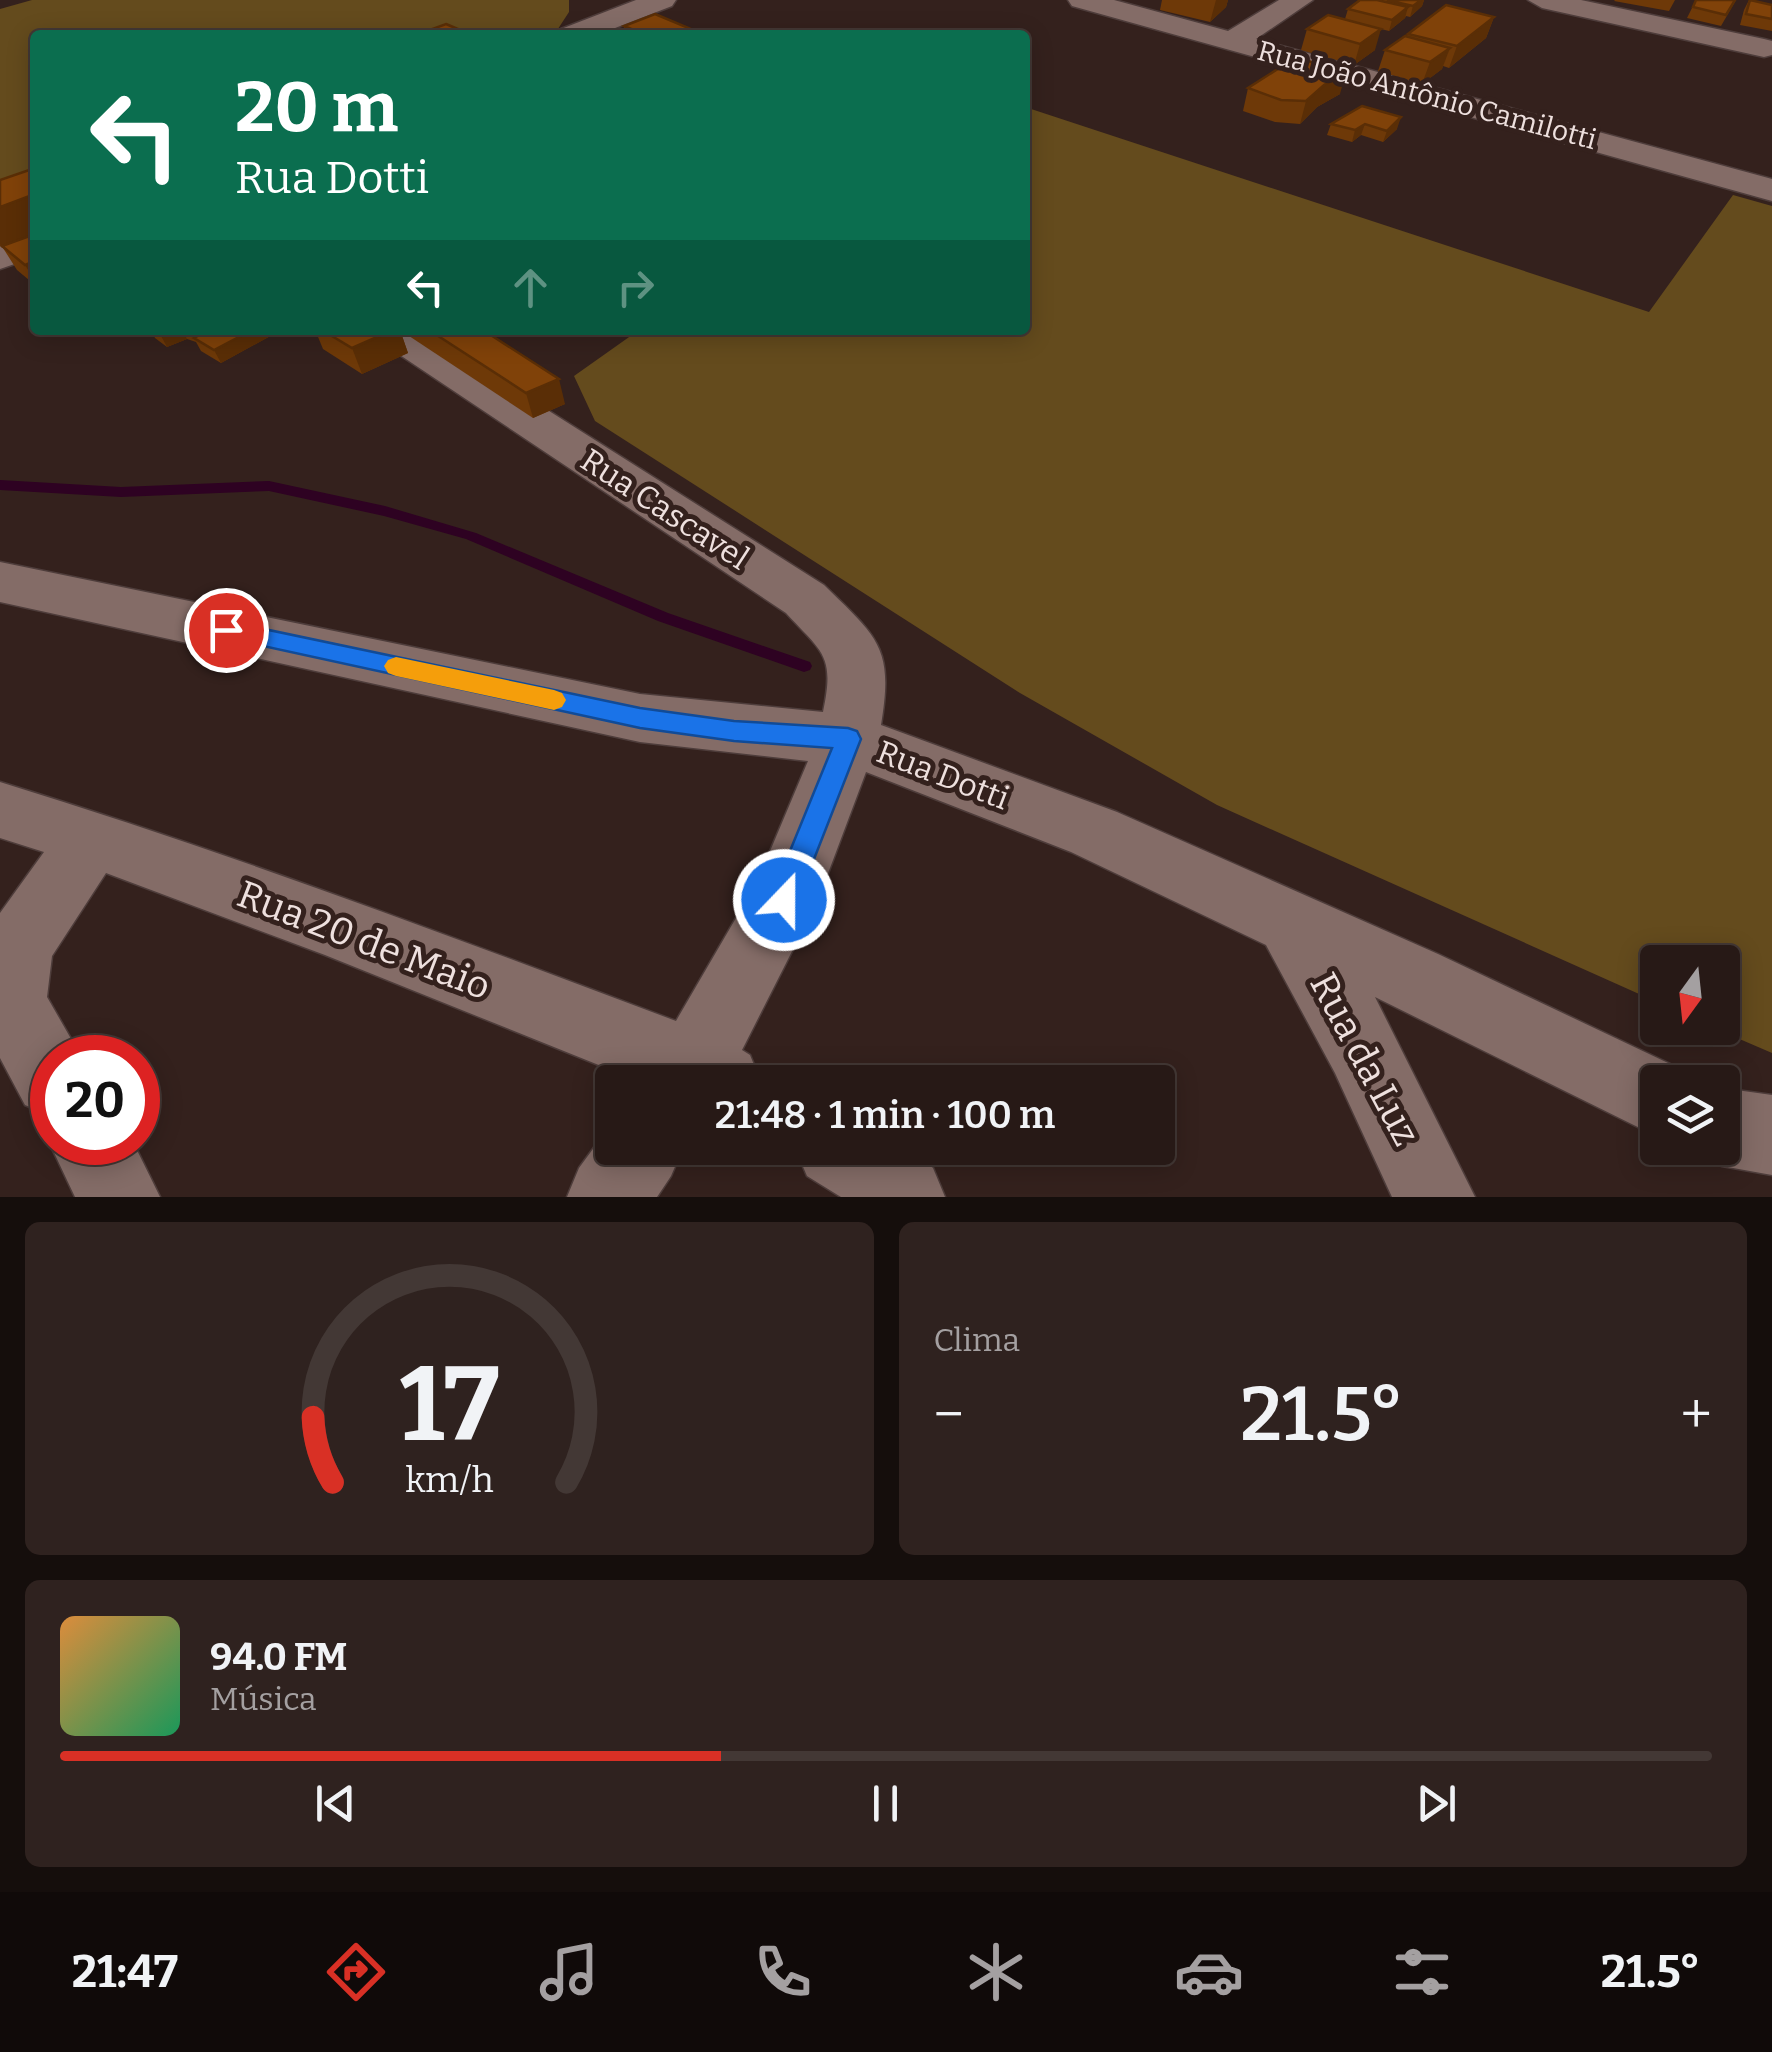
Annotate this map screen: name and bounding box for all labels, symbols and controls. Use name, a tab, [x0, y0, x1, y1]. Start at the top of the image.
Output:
street label: Rua João Antônio Camilotti	[1254, 34, 1600, 156]
text: 20 m	[235, 66, 398, 150]
icon: left	[70, 70, 200, 200]
text: Rua Dotti	[235, 151, 429, 205]
icon: left	[398, 260, 453, 315]
icon: ahead	[503, 260, 558, 315]
icon: right	[608, 260, 663, 315]
street label: Rua Cascavel	[574, 441, 756, 577]
pin	[184, 588, 269, 673]
icon: arrive	[199, 603, 254, 658]
street label: Rua Dotti	[872, 733, 1014, 817]
position arrow	[732, 848, 836, 952]
street label: Rua 20 de Maio	[231, 871, 497, 1009]
north arrow	[1640, 945, 1740, 1045]
map controls	[1640, 945, 1740, 1165]
street label: Rua da Luz	[1300, 965, 1430, 1153]
speed limit sign: 20	[30, 1035, 160, 1165]
button: layers	[1640, 1065, 1740, 1165]
text: 21:48 · 1 min · 100 m	[715, 1092, 1055, 1138]
text: Clima	[934, 1321, 1020, 1359]
text: 17	[399, 1343, 499, 1468]
text: 21.5°	[1240, 1370, 1404, 1460]
text: −	[934, 1382, 964, 1448]
text: +	[1681, 1382, 1712, 1448]
text: km/h	[405, 1459, 493, 1501]
text: 94.0 FM	[210, 1634, 348, 1680]
text: Música	[210, 1680, 317, 1718]
icon: previous	[308, 1776, 363, 1831]
icon: pause	[858, 1776, 913, 1831]
icon: next	[1409, 1776, 1464, 1831]
icon: directions	[321, 1937, 391, 2007]
icon: music	[534, 1937, 604, 2007]
icon: phone	[748, 1937, 818, 2007]
icon: climate	[961, 1937, 1031, 2007]
icon: car	[1174, 1937, 1244, 2007]
icon: filters	[1387, 1937, 1457, 2007]
text: 21:47	[72, 1945, 178, 1999]
text: 21.5°	[1601, 1945, 1700, 1999]

